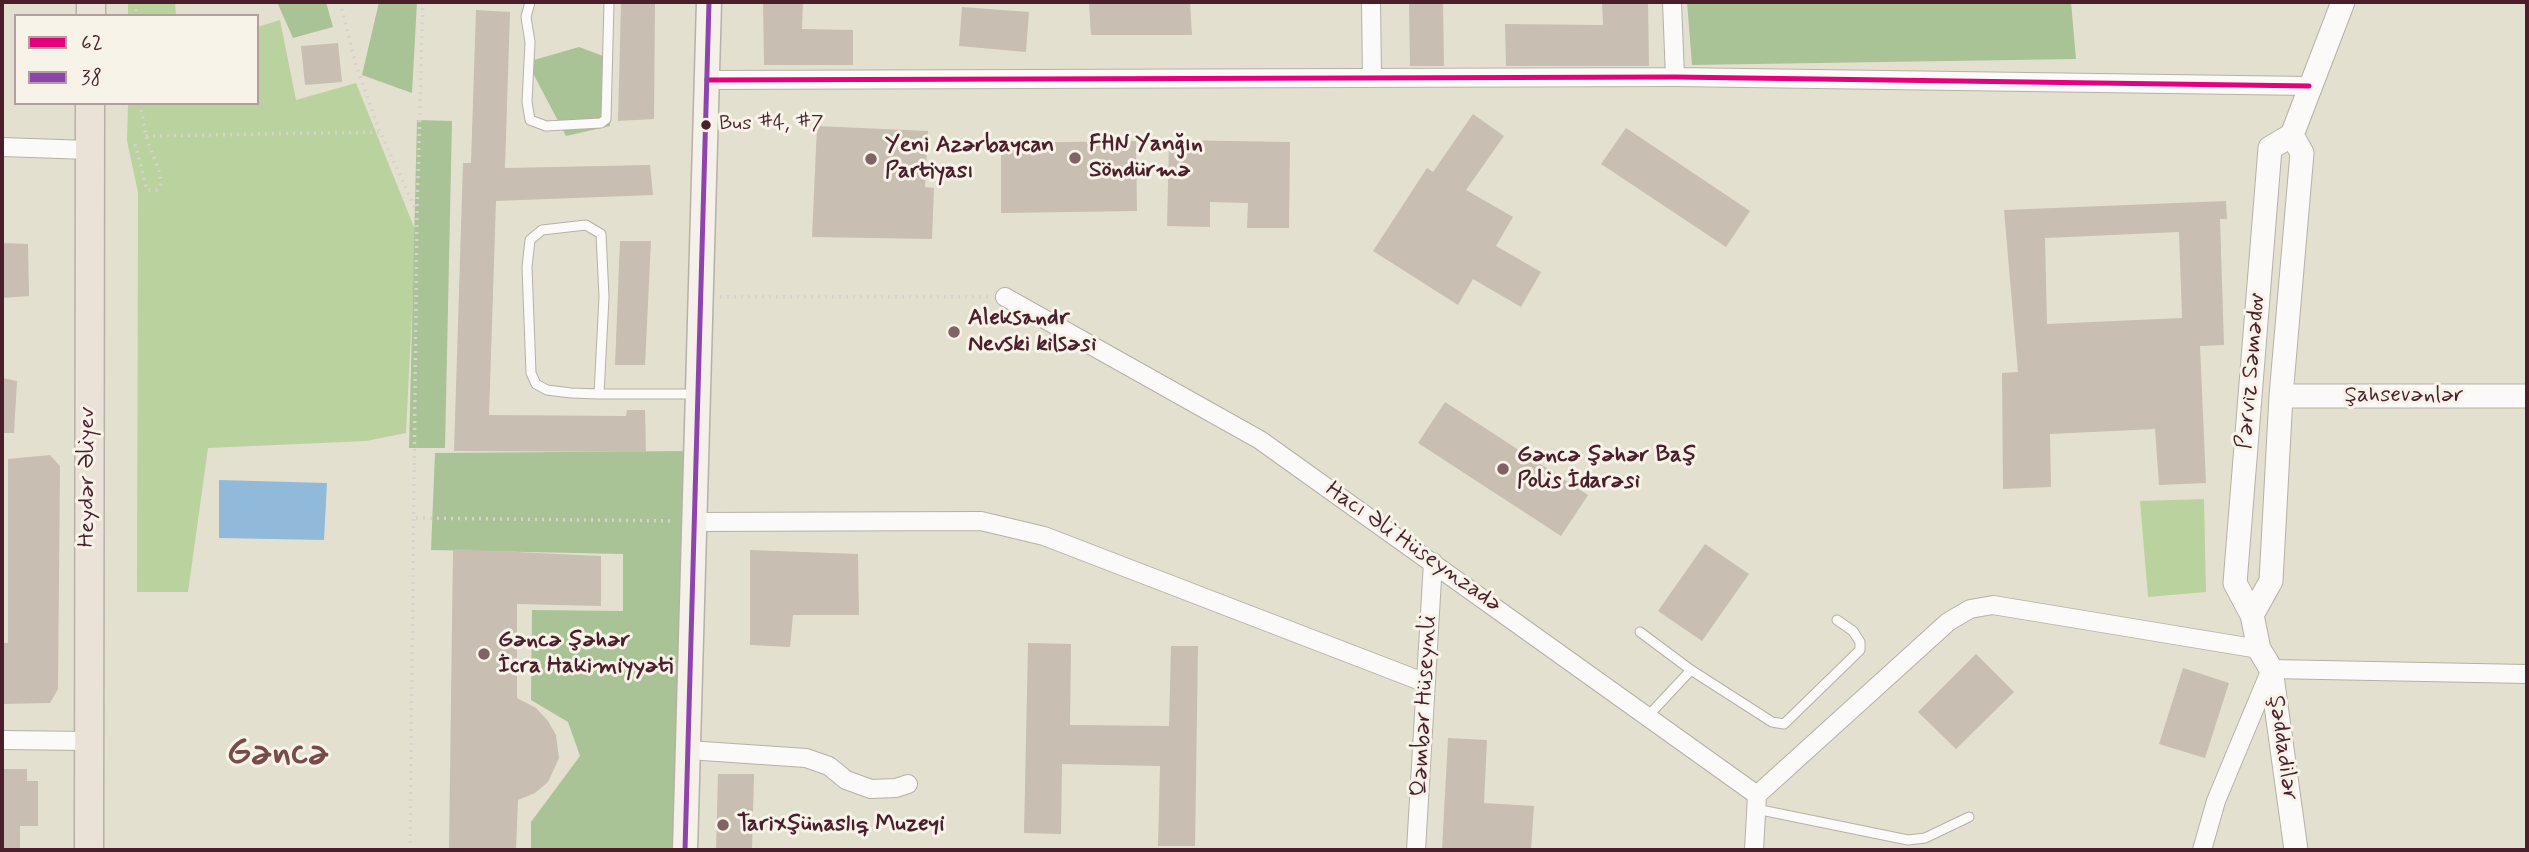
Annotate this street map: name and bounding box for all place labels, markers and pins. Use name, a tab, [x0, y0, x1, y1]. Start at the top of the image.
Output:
place label: Bus #4, #7	[719, 112, 823, 138]
marker: Bus #4, #7	[699, 118, 713, 132]
place label: FHN Yanğın Söndürmə	[1089, 131, 1203, 185]
place label: Yeni Azərbaycan Partiyası	[885, 132, 1054, 186]
marker: FHN Yanğın Söndürmə	[1067, 150, 1083, 166]
marker: Yeni Azərbaycan Partiyası	[863, 151, 879, 167]
place label: Aleksandr Nevski kilsəsi	[968, 305, 1096, 359]
marker: Aleksandr Nevski kilsəsi	[946, 324, 962, 340]
place label: Gəncə şəhər Baş Polis İdarəsi	[1517, 442, 1696, 496]
marker: Gəncə şəhər Baş Polis İdarəsi	[1495, 461, 1511, 477]
place label: Gəncə şəhər İcra Hakimiyyəti	[498, 627, 673, 681]
marker: Gəncə şəhər İcra Hakimiyyəti	[476, 646, 492, 662]
place label: Tarixşünaslıq Muzeyi	[737, 811, 944, 839]
marker: Tarixşünaslıq Muzeyi	[715, 817, 731, 833]

